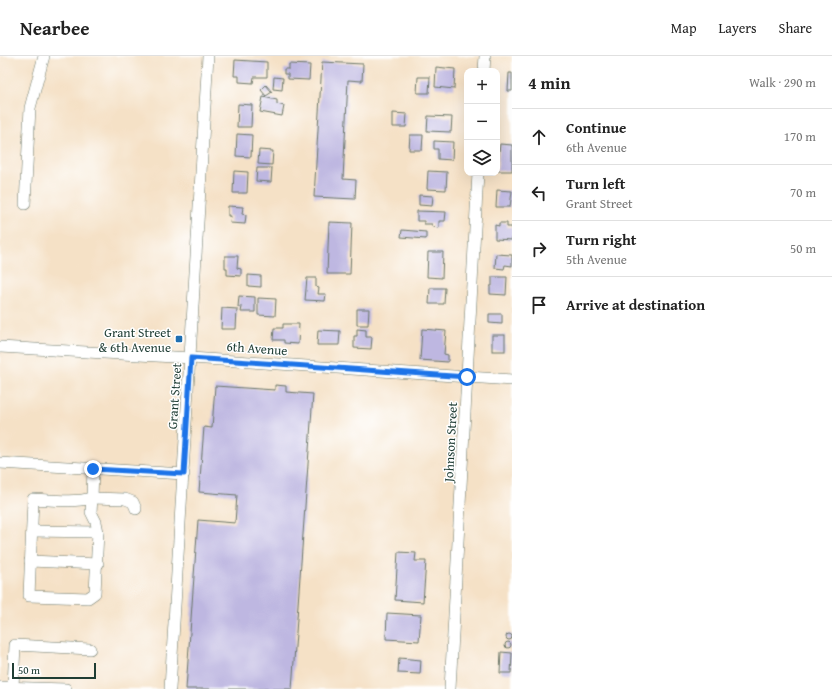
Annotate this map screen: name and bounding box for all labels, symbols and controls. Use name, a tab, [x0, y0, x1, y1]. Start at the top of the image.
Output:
text: Nearbee	[20, 14, 90, 42]
text: Map	[671, 18, 697, 38]
text: Layers	[719, 18, 757, 38]
text: Share	[779, 18, 812, 38]
map controls	[464, 68, 500, 176]
button: +	[464, 68, 500, 104]
text: 4 min	[528, 70, 570, 95]
text: Walk · 290 m	[749, 73, 816, 92]
button: −	[464, 104, 500, 140]
text: Continue	[566, 117, 627, 138]
icon: ahead	[528, 126, 550, 148]
text: 170 m	[784, 127, 816, 146]
text: 6th Avenue	[566, 138, 627, 157]
button: layers	[464, 140, 500, 176]
text: Turn left	[566, 173, 625, 194]
icon: left	[528, 182, 550, 204]
text: 70 m	[790, 183, 816, 202]
text: Grant Street	[566, 194, 633, 213]
text: Turn right	[566, 229, 637, 250]
icon: right	[528, 238, 550, 260]
text: 50 m	[790, 239, 816, 258]
text: 5th Avenue	[566, 250, 627, 269]
icon: arrive	[528, 294, 550, 316]
text: Arrive at destination	[566, 294, 705, 315]
place label: Grant Street & 6th Avenue	[98, 323, 171, 357]
marker: Grant Street & 6th Avenue	[174, 334, 184, 344]
street label: 6th Avenue	[226, 337, 288, 360]
street label: Grant Street	[163, 362, 186, 430]
route start	[458, 368, 476, 386]
street label: Johnson Street	[439, 401, 462, 485]
route end	[84, 460, 102, 478]
scale bar	[12, 661, 96, 680]
text: 50 m	[18, 662, 40, 678]

